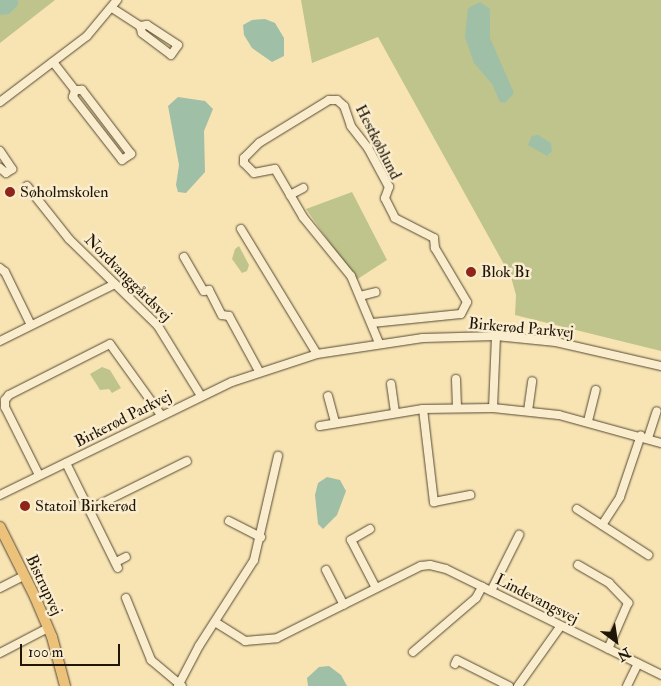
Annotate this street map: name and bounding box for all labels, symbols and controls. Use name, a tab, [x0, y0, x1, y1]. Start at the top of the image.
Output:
street label: Hestkøblund	[351, 101, 405, 183]
place label: Søholmskolen	[20, 182, 109, 202]
marker: Søholmskolen	[4, 186, 16, 198]
street label: Nordvanggårdsvej	[80, 230, 176, 326]
place label: Blok B1	[481, 262, 530, 282]
marker: Blok B1	[465, 266, 477, 278]
street label: Birkerød Parkvej	[467, 314, 575, 342]
street label: Birkerød Parkvej	[72, 386, 174, 452]
place label: Statoil Birkerød	[35, 496, 136, 516]
marker: Statoil Birkerød	[19, 500, 31, 512]
street label: Bistrupvej	[22, 552, 66, 618]
street label: Lindevangsvej	[492, 570, 582, 628]
north arrow	[591, 616, 641, 666]
scale bar	[22, 634, 122, 666]
text: 100 m	[28, 643, 63, 662]
text: N	[614, 644, 634, 665]

